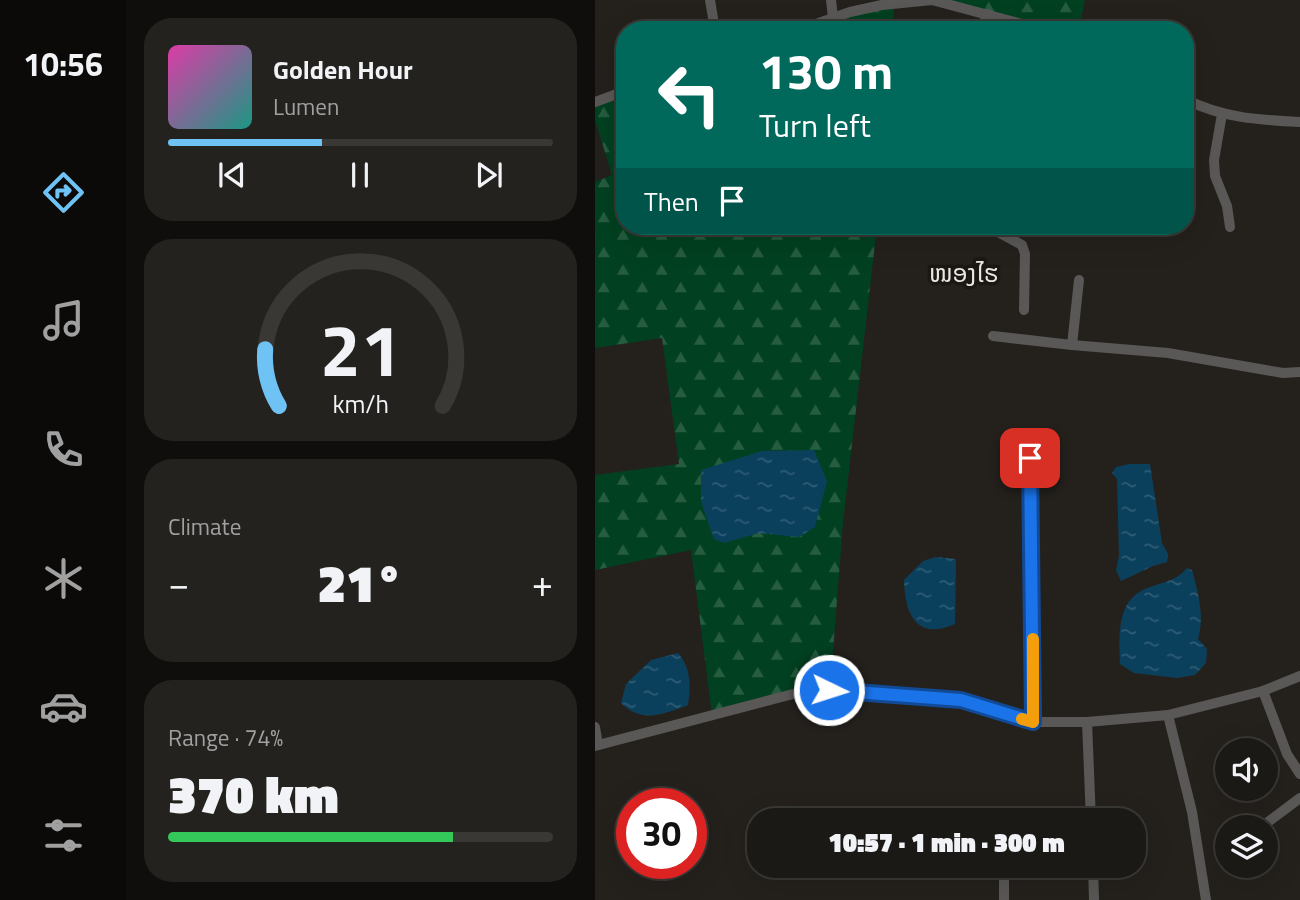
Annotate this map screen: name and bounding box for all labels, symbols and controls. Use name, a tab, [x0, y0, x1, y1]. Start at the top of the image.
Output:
text: 130 m	[759, 33, 893, 108]
text: 10:56	[23, 40, 103, 88]
icon: left	[644, 49, 735, 140]
text: Golden Hour	[273, 50, 413, 89]
text: Lumen	[273, 89, 339, 124]
text: Turn left	[759, 101, 871, 149]
icon: previous	[213, 156, 251, 194]
icon: pause	[341, 156, 379, 194]
icon: next	[470, 156, 508, 194]
icon: directions	[39, 168, 88, 217]
text: Then	[644, 182, 699, 221]
icon: arrive	[713, 182, 751, 220]
district label: ໜອງໄຮ	[929, 255, 999, 291]
text: 21	[320, 294, 401, 404]
icon: music	[39, 296, 88, 345]
text: km/h	[332, 385, 389, 423]
icon: phone	[39, 425, 88, 474]
pin	[1000, 428, 1060, 488]
icon: arrive	[1011, 439, 1049, 477]
text: Climate	[168, 509, 241, 544]
text: 21°	[318, 543, 403, 622]
icon: climate	[39, 554, 88, 603]
text: −	[168, 554, 189, 612]
text: +	[532, 554, 553, 612]
position arrow	[792, 653, 866, 727]
icon: car	[39, 682, 88, 731]
text: Range · 74%	[168, 720, 283, 755]
map controls	[1215, 738, 1278, 878]
button: sound	[1215, 738, 1278, 801]
text: 370 km	[168, 754, 339, 833]
speed limit sign: 30	[616, 788, 707, 879]
icon: filters	[39, 811, 88, 860]
button: layers	[1215, 815, 1278, 878]
text: 10:57 · 1 min · 300 m	[828, 823, 1065, 862]

